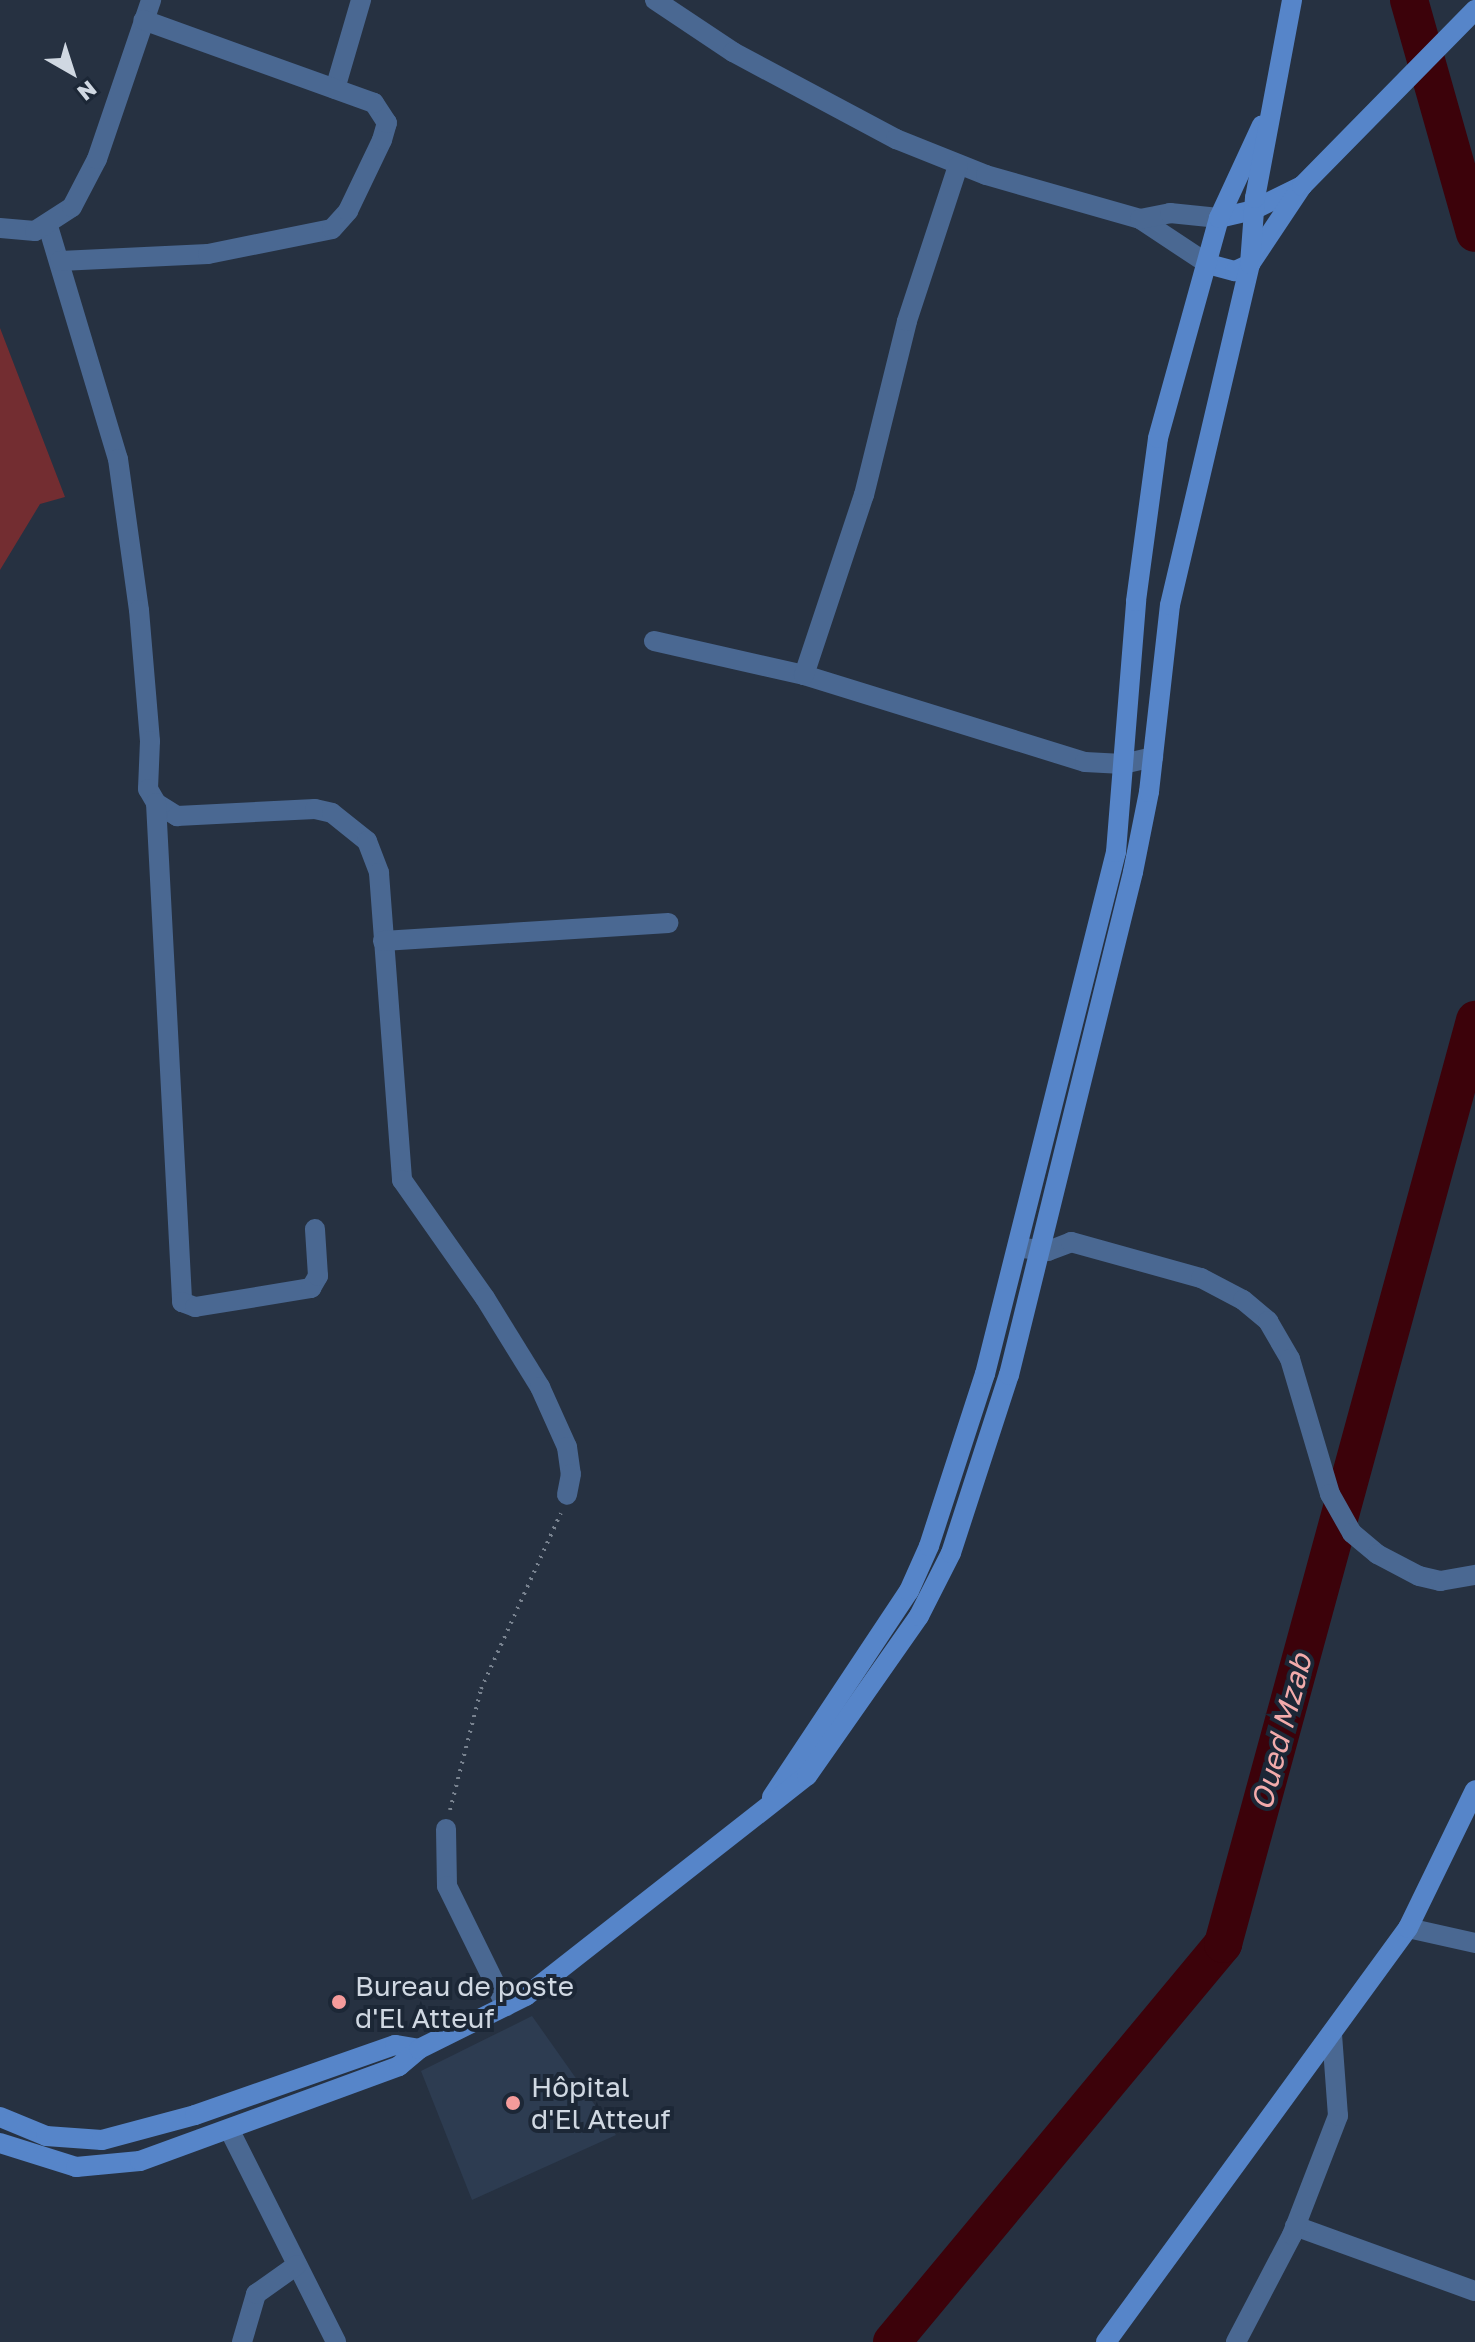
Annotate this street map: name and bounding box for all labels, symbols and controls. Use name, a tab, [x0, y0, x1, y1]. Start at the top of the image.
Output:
north arrow	[32, 32, 112, 112]
text: N	[72, 75, 102, 107]
water label: Oued Mzab	[1243, 1650, 1319, 1814]
place label: Bureau de poste d'El Atteuf	[355, 1969, 574, 2035]
marker: Bureau de poste d'El Atteuf	[330, 1993, 348, 2011]
place label: Hôpital d'El Atteuf	[531, 2070, 671, 2136]
marker: Hôpital d'El Atteuf	[502, 2092, 524, 2114]

